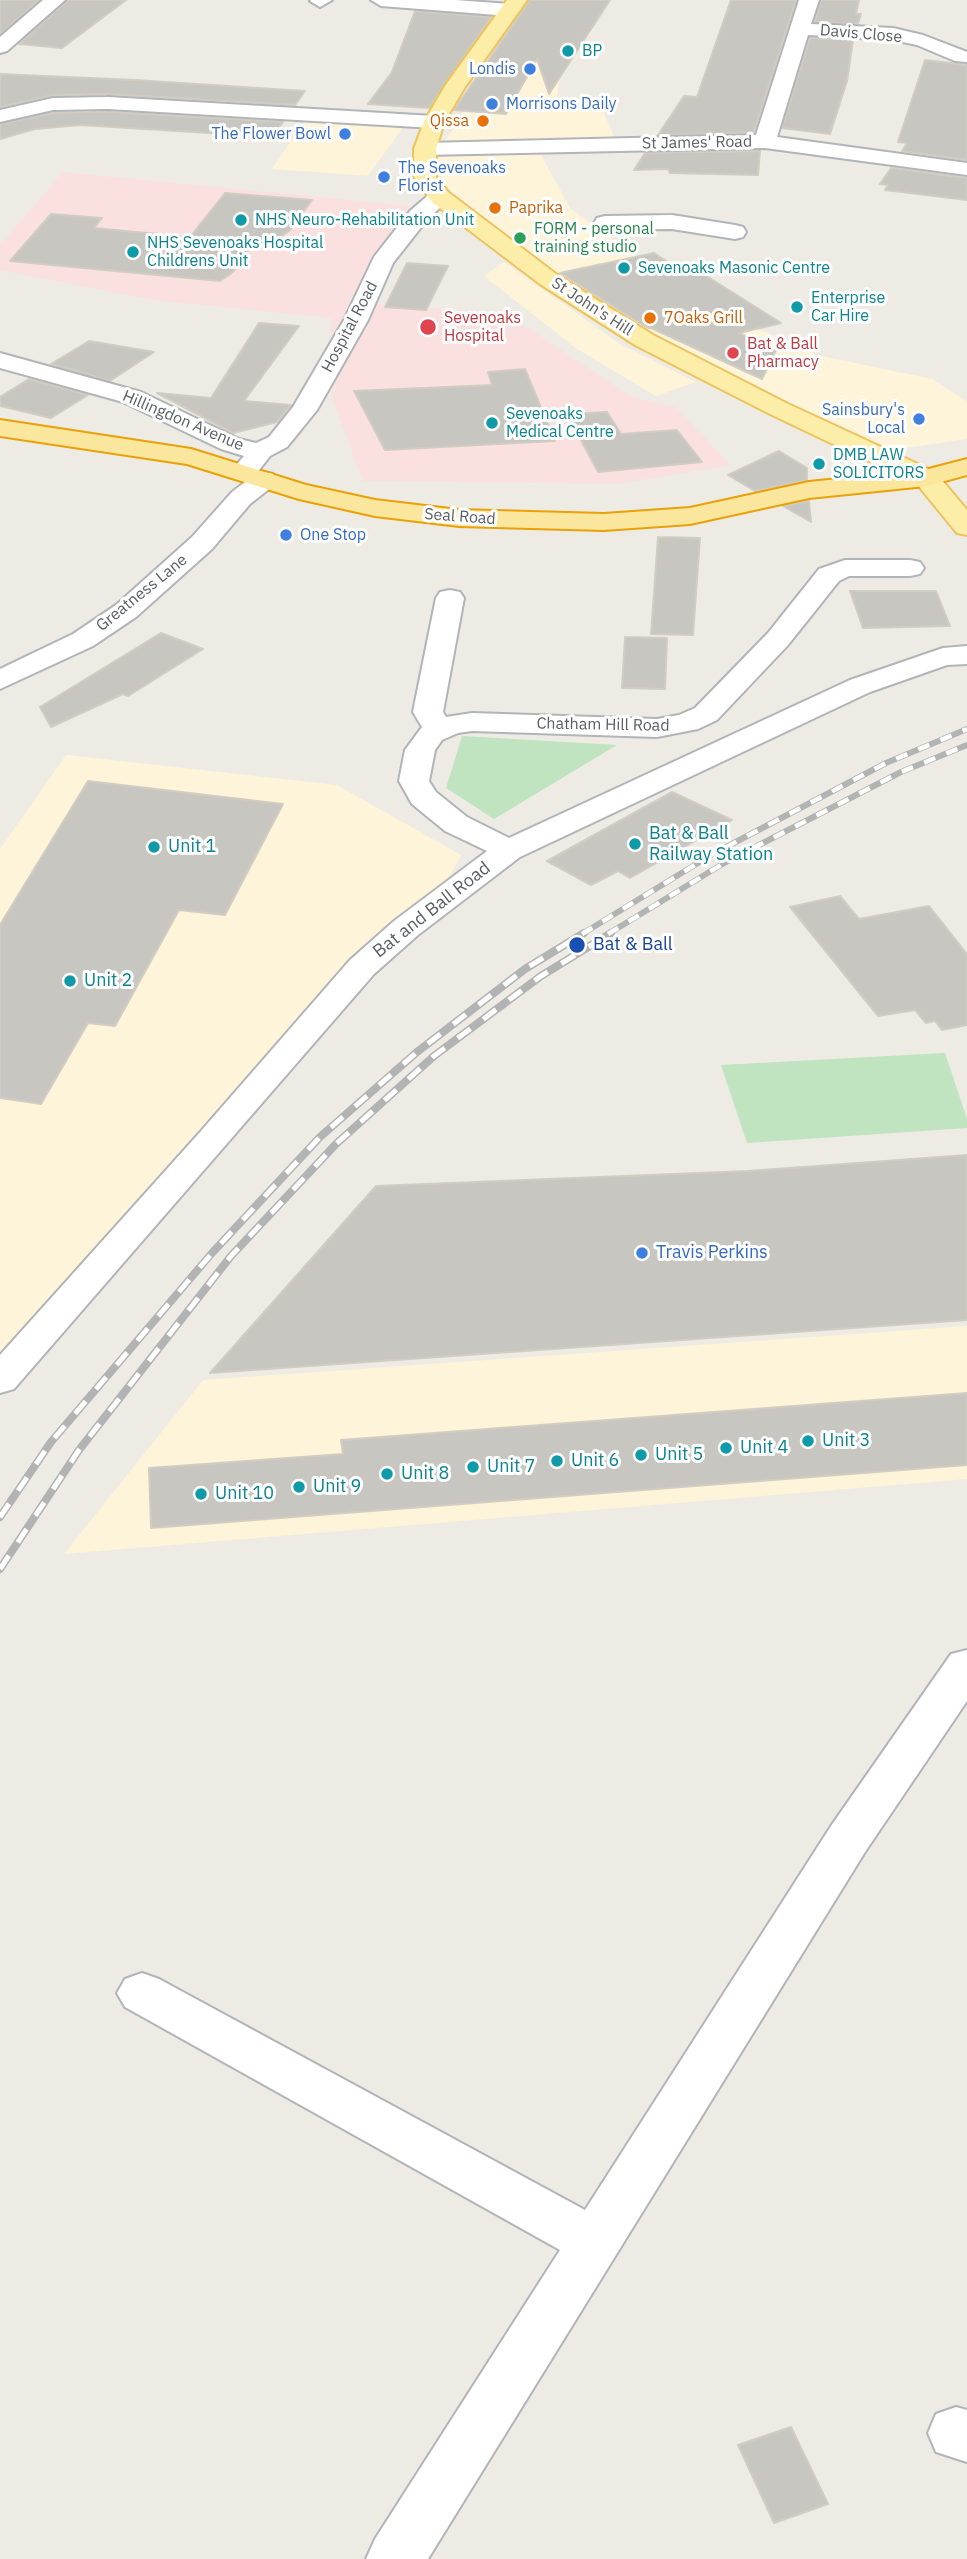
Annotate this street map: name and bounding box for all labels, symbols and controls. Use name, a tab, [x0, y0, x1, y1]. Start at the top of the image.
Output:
street label: Davis Close	[819, 21, 903, 47]
place label: BP	[582, 41, 602, 61]
marker: BP	[560, 43, 576, 59]
place label: Londis	[469, 59, 516, 79]
marker: Londis	[522, 61, 538, 77]
place label: Morrisons Daily	[506, 94, 617, 114]
marker: Morrisons Daily	[484, 96, 500, 112]
place label: Qissa	[430, 111, 469, 131]
marker: Qissa	[475, 113, 491, 129]
place label: The Flower Bowl	[211, 124, 331, 144]
marker: The Flower Bowl	[337, 126, 353, 142]
street label: St James' Road	[642, 132, 752, 154]
place label: The Sevenoaks Florist	[398, 158, 506, 196]
marker: The Sevenoaks Florist	[376, 169, 392, 185]
place label: Paprika	[509, 198, 563, 218]
marker: Paprika	[487, 200, 503, 216]
place label: NHS Neuro-Rehabilitation Unit	[255, 210, 474, 230]
marker: NHS Neuro-Rehabilitation Unit	[233, 212, 249, 228]
place label: FORM - personal training studio	[534, 219, 654, 257]
marker: FORM - personal training studio	[512, 230, 528, 246]
place label: NHS Sevenoaks Hospital Childrens Unit	[147, 233, 323, 271]
marker: NHS Sevenoaks Hospital Childrens Unit	[125, 244, 141, 260]
place label: Sevenoaks Masonic Centre	[638, 258, 830, 278]
marker: Sevenoaks Masonic Centre	[616, 260, 632, 276]
street label: St John's Hill	[548, 274, 636, 340]
street label: Hospital Road	[318, 278, 382, 376]
place label: Enterprise Car Hire	[811, 288, 885, 326]
marker: Enterprise Car Hire	[789, 299, 805, 315]
place label: Sevenoaks Hospital	[444, 308, 521, 346]
place label: 7Oaks Grill	[664, 308, 743, 328]
marker: 7Oaks Grill	[642, 310, 658, 326]
marker: Sevenoaks Hospital	[418, 317, 438, 337]
place label: Bat & Ball Pharmacy	[747, 334, 819, 372]
marker: Bat & Ball Pharmacy	[725, 345, 741, 361]
street label: Hillingdon Avenue	[119, 387, 247, 455]
place label: Sainsbury's Local	[822, 400, 905, 438]
place label: Sevenoaks Medical Centre	[506, 404, 614, 442]
marker: Sainsbury's Local	[911, 411, 927, 427]
marker: Sevenoaks Medical Centre	[484, 415, 500, 431]
place label: DMB LAW SOLICITORS	[833, 445, 924, 483]
marker: DMB LAW SOLICITORS	[811, 456, 827, 472]
street label: Seal Road	[424, 505, 496, 529]
place label: One Stop	[300, 525, 366, 545]
marker: One Stop	[278, 527, 294, 543]
street label: Greatness Lane	[93, 550, 191, 636]
street label: Chatham Hill Road	[536, 714, 670, 736]
place label: Bat & Ball Railway Station	[649, 823, 773, 866]
place label: Unit 1	[168, 836, 216, 858]
marker: Bat & Ball Railway Station	[627, 836, 643, 852]
marker: Unit 1	[146, 839, 162, 855]
street label: Bat and Ball Road	[369, 857, 495, 963]
place label: Bat & Ball	[593, 934, 673, 956]
marker: Bat & Ball	[567, 935, 587, 955]
place label: Unit 2	[84, 970, 132, 992]
marker: Unit 2	[62, 973, 78, 989]
place label: Travis Perkins	[656, 1242, 768, 1264]
marker: Travis Perkins	[634, 1245, 650, 1261]
place label: Unit 3	[822, 1430, 870, 1452]
marker: Unit 3	[800, 1433, 816, 1449]
place label: Unit 4	[740, 1437, 788, 1459]
marker: Unit 4	[718, 1440, 734, 1456]
place label: Unit 5	[655, 1444, 703, 1466]
marker: Unit 5	[633, 1447, 649, 1463]
place label: Unit 6	[571, 1450, 619, 1472]
marker: Unit 6	[549, 1453, 565, 1469]
place label: Unit 7	[487, 1456, 535, 1478]
marker: Unit 7	[465, 1459, 481, 1475]
place label: Unit 8	[401, 1463, 449, 1485]
marker: Unit 8	[379, 1466, 395, 1482]
place label: Unit 9	[313, 1476, 361, 1498]
marker: Unit 9	[291, 1479, 307, 1495]
place label: Unit 10	[215, 1483, 274, 1505]
marker: Unit 10	[193, 1486, 209, 1502]

